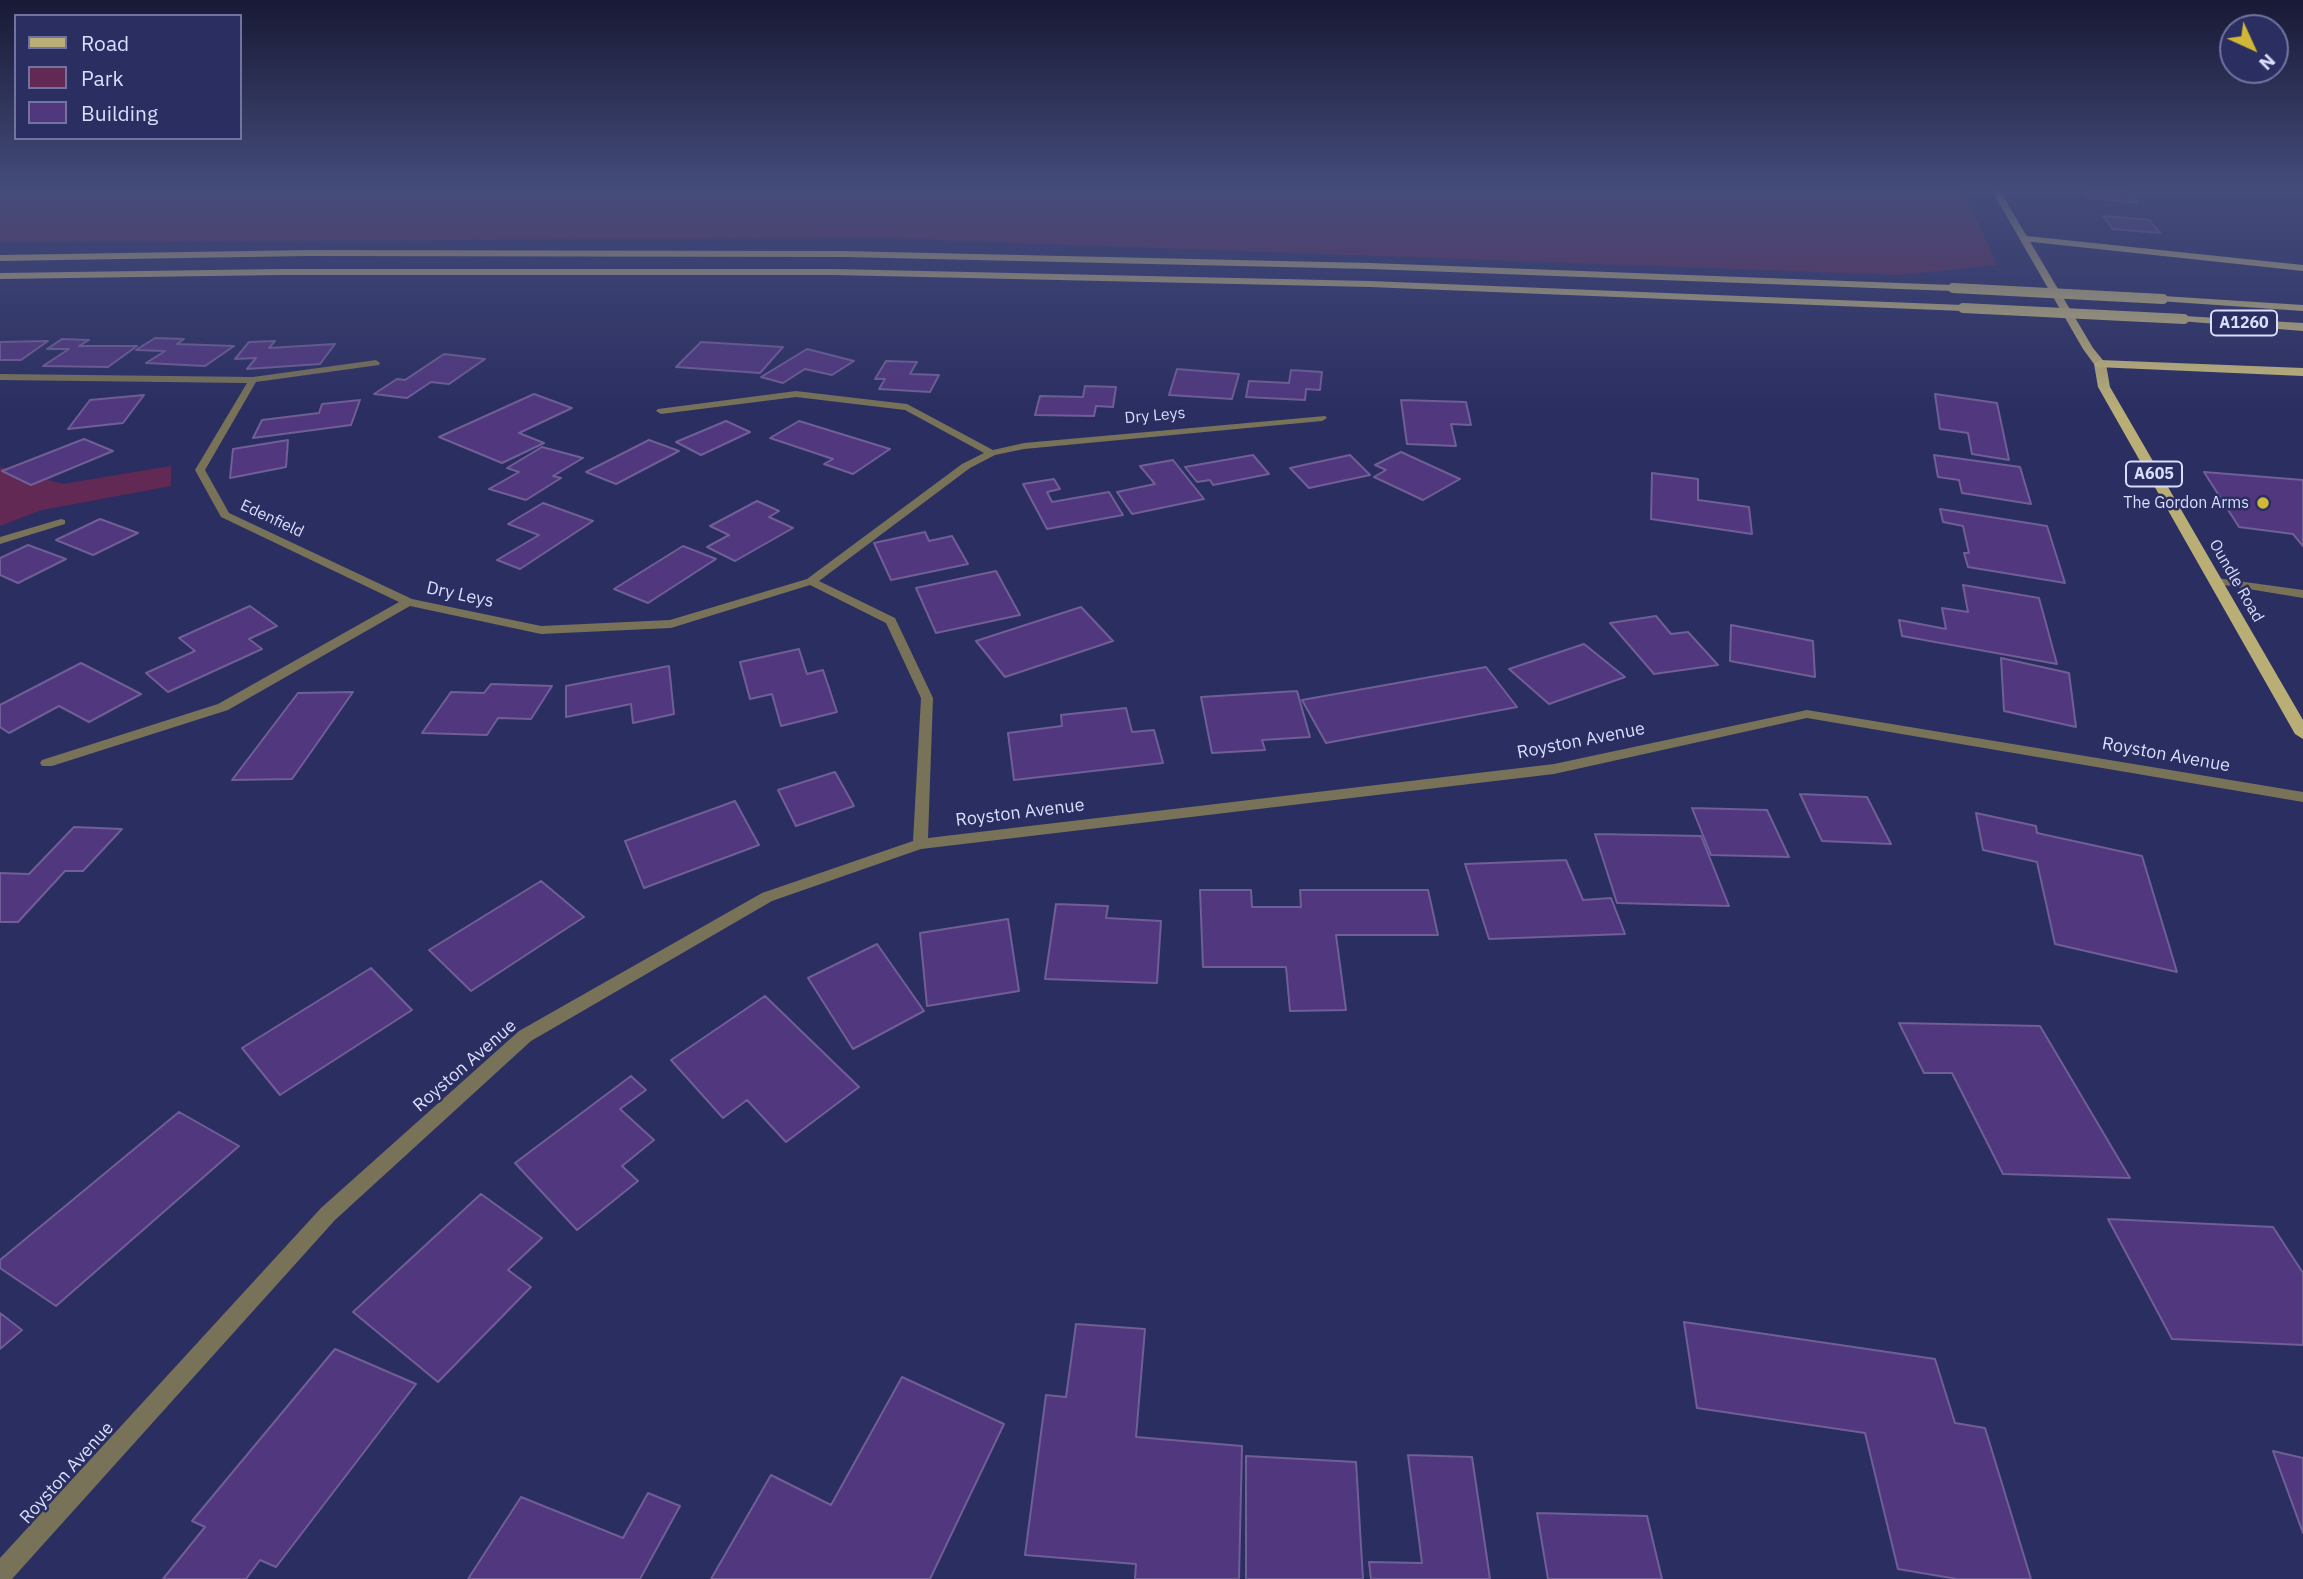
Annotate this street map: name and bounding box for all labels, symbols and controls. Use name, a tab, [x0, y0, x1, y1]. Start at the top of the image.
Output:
legend	[14, 14, 242, 140]
north arrow	[2219, 14, 2289, 84]
text: Road	[81, 29, 129, 57]
text: N	[2254, 49, 2281, 76]
text: Park	[81, 64, 124, 92]
text: Building	[81, 99, 158, 127]
road number: A1260	[2211, 310, 2277, 336]
street label: Dry Leys	[1124, 404, 1186, 428]
road number: A605	[2126, 461, 2182, 486]
place label: The Gordon Arms	[2123, 493, 2249, 513]
marker: The Gordon Arms	[2255, 495, 2271, 511]
street label: Edenfield	[237, 496, 307, 542]
street label: Oundle Road	[2205, 536, 2267, 626]
street label: Dry Leys	[424, 577, 496, 613]
street label: Royston Avenue	[1515, 718, 1647, 764]
street label: Royston Avenue	[2100, 733, 2232, 777]
street label: Royston Avenue	[954, 794, 1086, 832]
street label: Royston Avenue	[409, 1015, 521, 1117]
street label: Royston Avenue	[16, 1418, 118, 1528]

